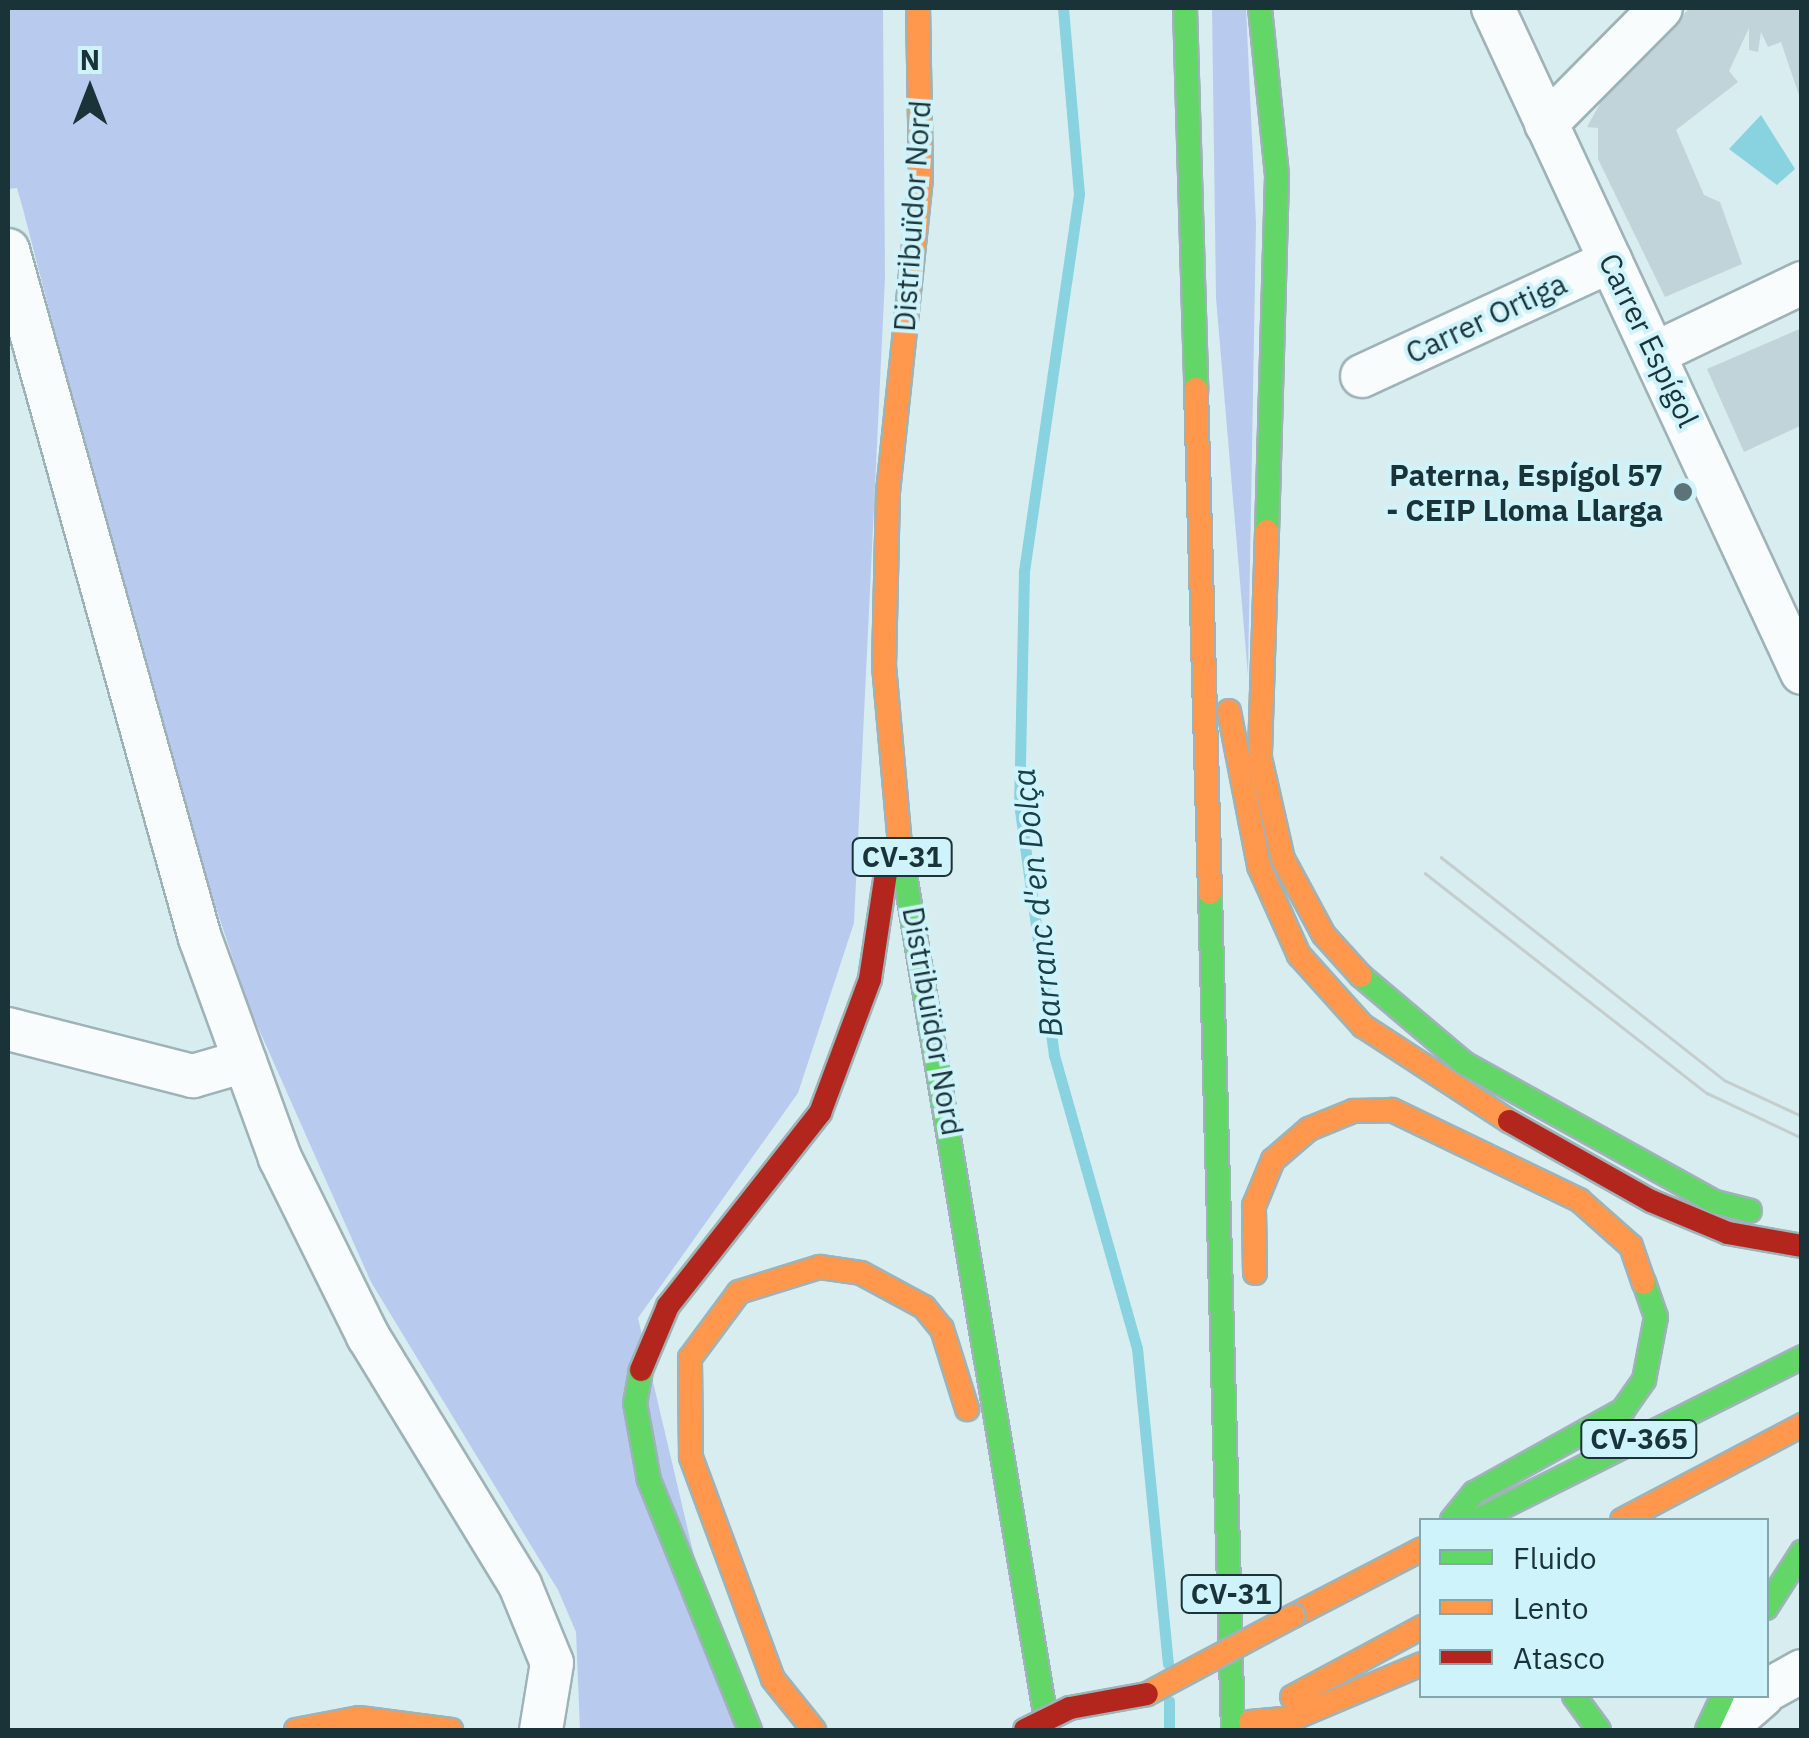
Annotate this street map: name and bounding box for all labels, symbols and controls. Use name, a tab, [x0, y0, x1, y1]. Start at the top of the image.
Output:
north arrow	[40, 40, 140, 140]
text: N	[80, 41, 100, 78]
street label: Distribuïdor Nord	[886, 99, 938, 333]
street label: Carrer Espígol	[1591, 247, 1707, 433]
street label: Carrer Ortiga	[1400, 265, 1572, 371]
place label: Paterna, Espígol 57 - CEIP Lloma Llarga	[1386, 457, 1663, 528]
marker: Paterna, Espígol 57 - CEIP Lloma Llarga	[1672, 481, 1694, 503]
water label: Barranc d'en Dolça	[1004, 766, 1070, 1040]
road number: CV-31	[850, 834, 954, 880]
street label: Distribuïdor Nord	[895, 904, 971, 1138]
road number: CV-365	[1579, 1416, 1699, 1462]
legend	[1419, 1518, 1769, 1698]
text: Fluido	[1513, 1538, 1597, 1577]
road number: CV-31	[1178, 1571, 1284, 1617]
text: Lento	[1513, 1588, 1588, 1627]
text: Atasco	[1513, 1638, 1605, 1677]

